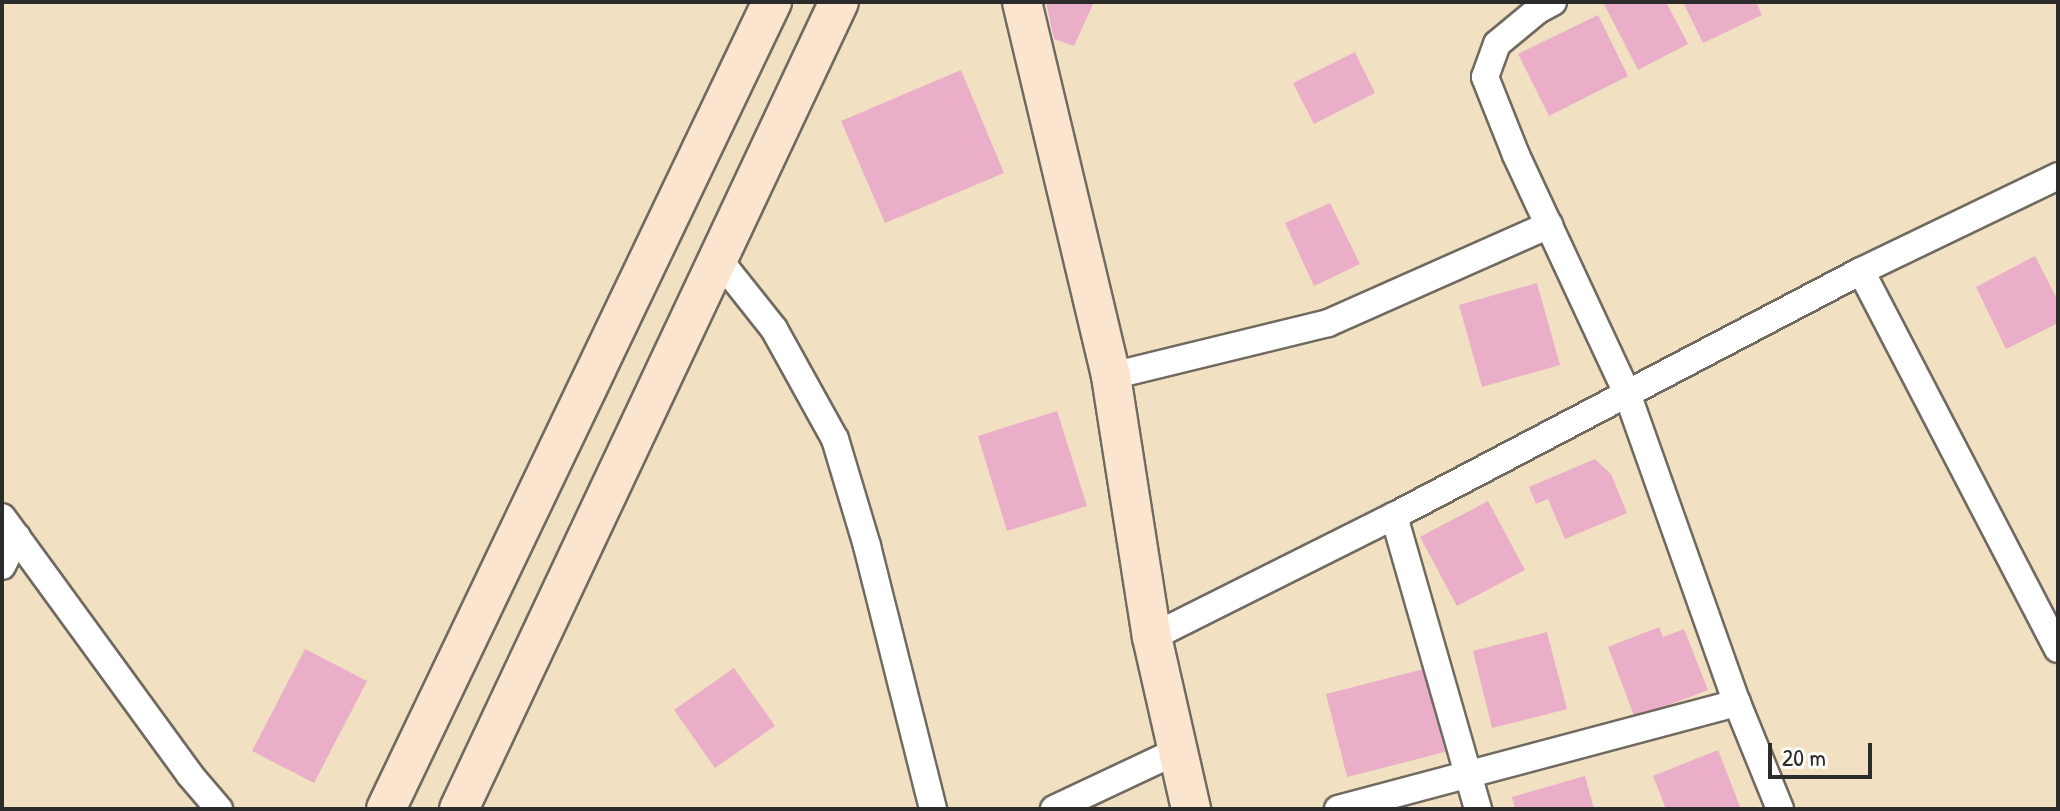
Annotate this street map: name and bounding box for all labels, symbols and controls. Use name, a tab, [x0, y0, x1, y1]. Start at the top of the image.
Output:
scale bar	[1772, 727, 1876, 777]
text: 20 m	[1782, 741, 1826, 773]

